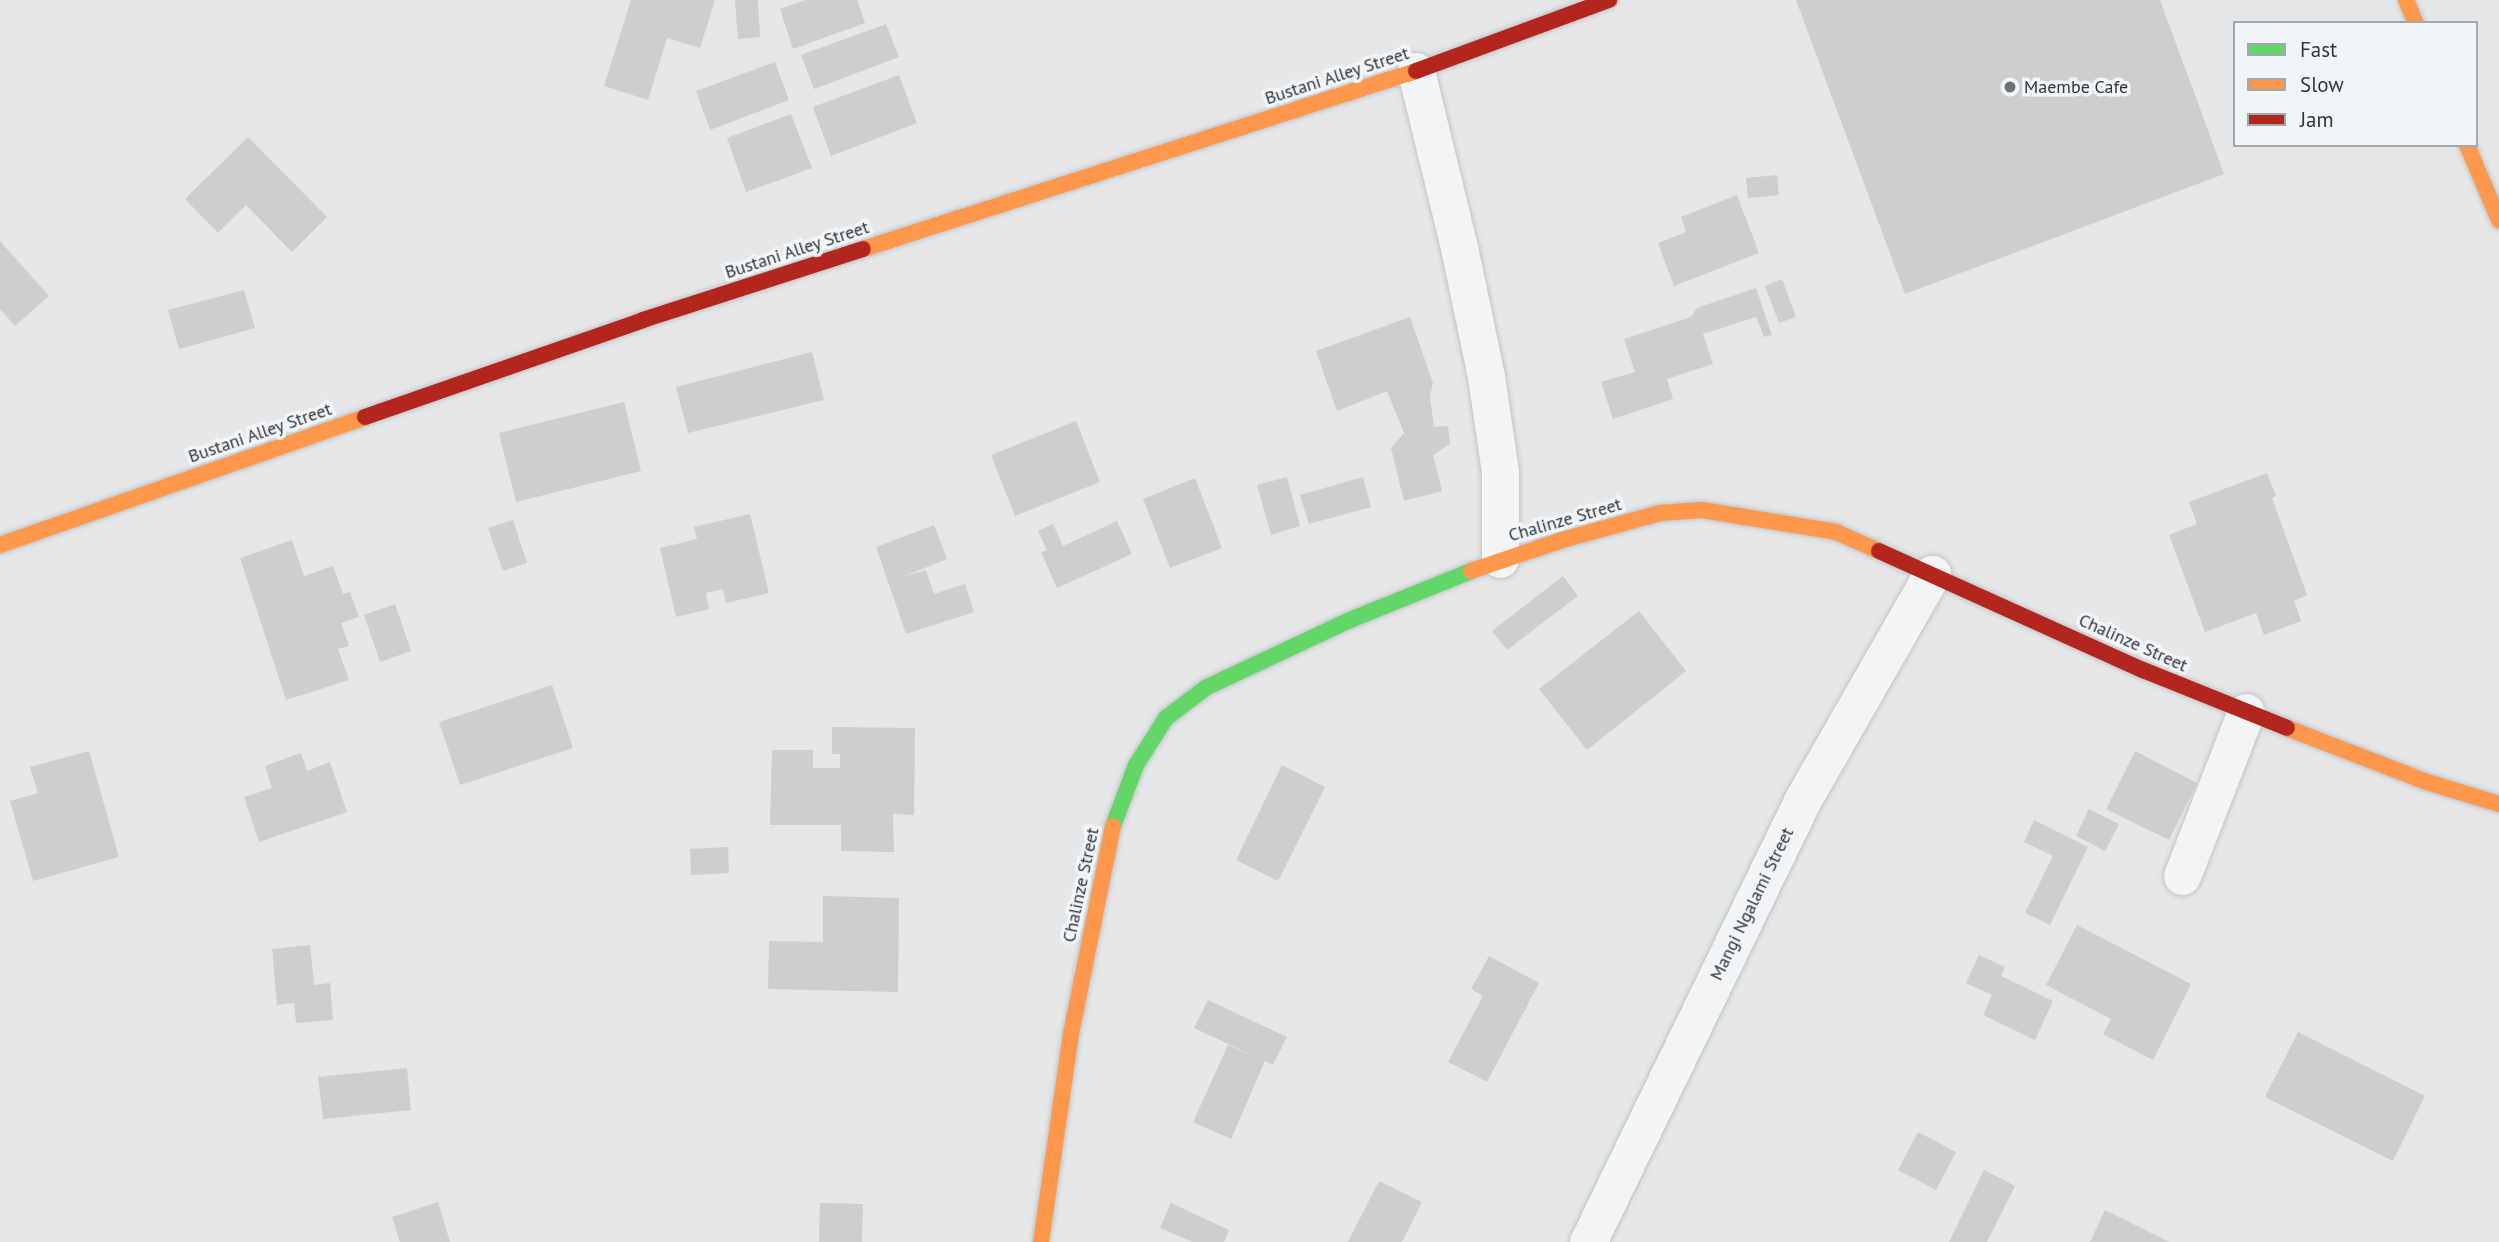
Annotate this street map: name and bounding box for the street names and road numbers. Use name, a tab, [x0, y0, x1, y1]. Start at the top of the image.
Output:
street label: Bustani Alley Street	[1262, 42, 1412, 110]
street label: Bustani Alley Street	[722, 216, 872, 284]
street label: Bustani Alley Street	[185, 398, 335, 468]
street label: Chalinze Street	[1506, 494, 1624, 546]
street label: Chalinze Street	[2075, 609, 2191, 677]
street label: Mangi Ngalami Street	[1706, 824, 1798, 984]
street label: Chalinze Street	[1058, 826, 1104, 944]

